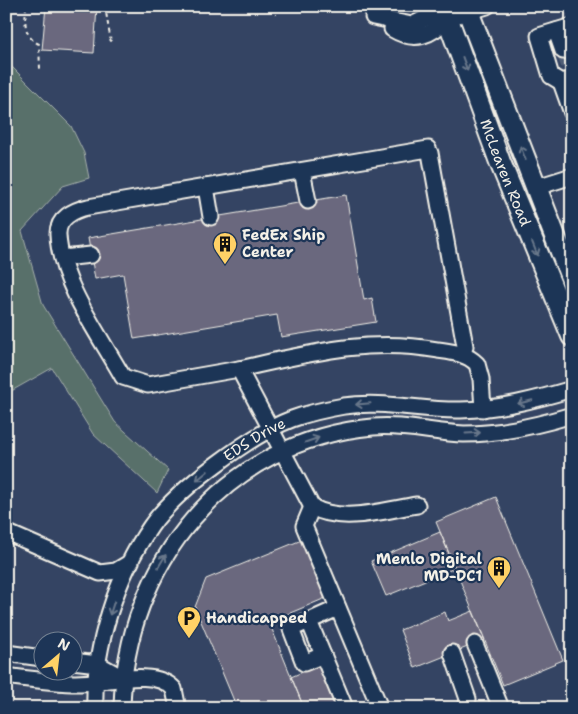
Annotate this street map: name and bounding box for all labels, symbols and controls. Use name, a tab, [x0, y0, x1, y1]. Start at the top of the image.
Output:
one-way arrow	[461, 56, 470, 71]
street label: McLearen Road	[475, 116, 536, 230]
one-way arrow	[518, 145, 527, 160]
place label: FedEx Ship Center	[242, 225, 325, 262]
building icon: FedEx Ship Center	[212, 231, 238, 265]
one-way arrow	[531, 240, 540, 256]
one-way arrow	[517, 398, 533, 407]
one-way arrow	[356, 399, 372, 409]
street label: EDS Drive	[219, 413, 289, 466]
one-way arrow	[464, 429, 480, 438]
one-way arrow	[304, 435, 319, 444]
one-way arrow	[196, 470, 209, 481]
place label: Menlo Digital MD-DC1	[376, 549, 482, 586]
one-way arrow	[157, 555, 167, 569]
building icon: Menlo Digital MD-DC1	[486, 555, 512, 589]
one-way arrow	[106, 600, 116, 616]
parking icon: Handicapped	[176, 605, 202, 639]
place label: Handicapped	[206, 608, 307, 628]
north arrow	[32, 632, 82, 682]
text: N	[55, 634, 73, 655]

